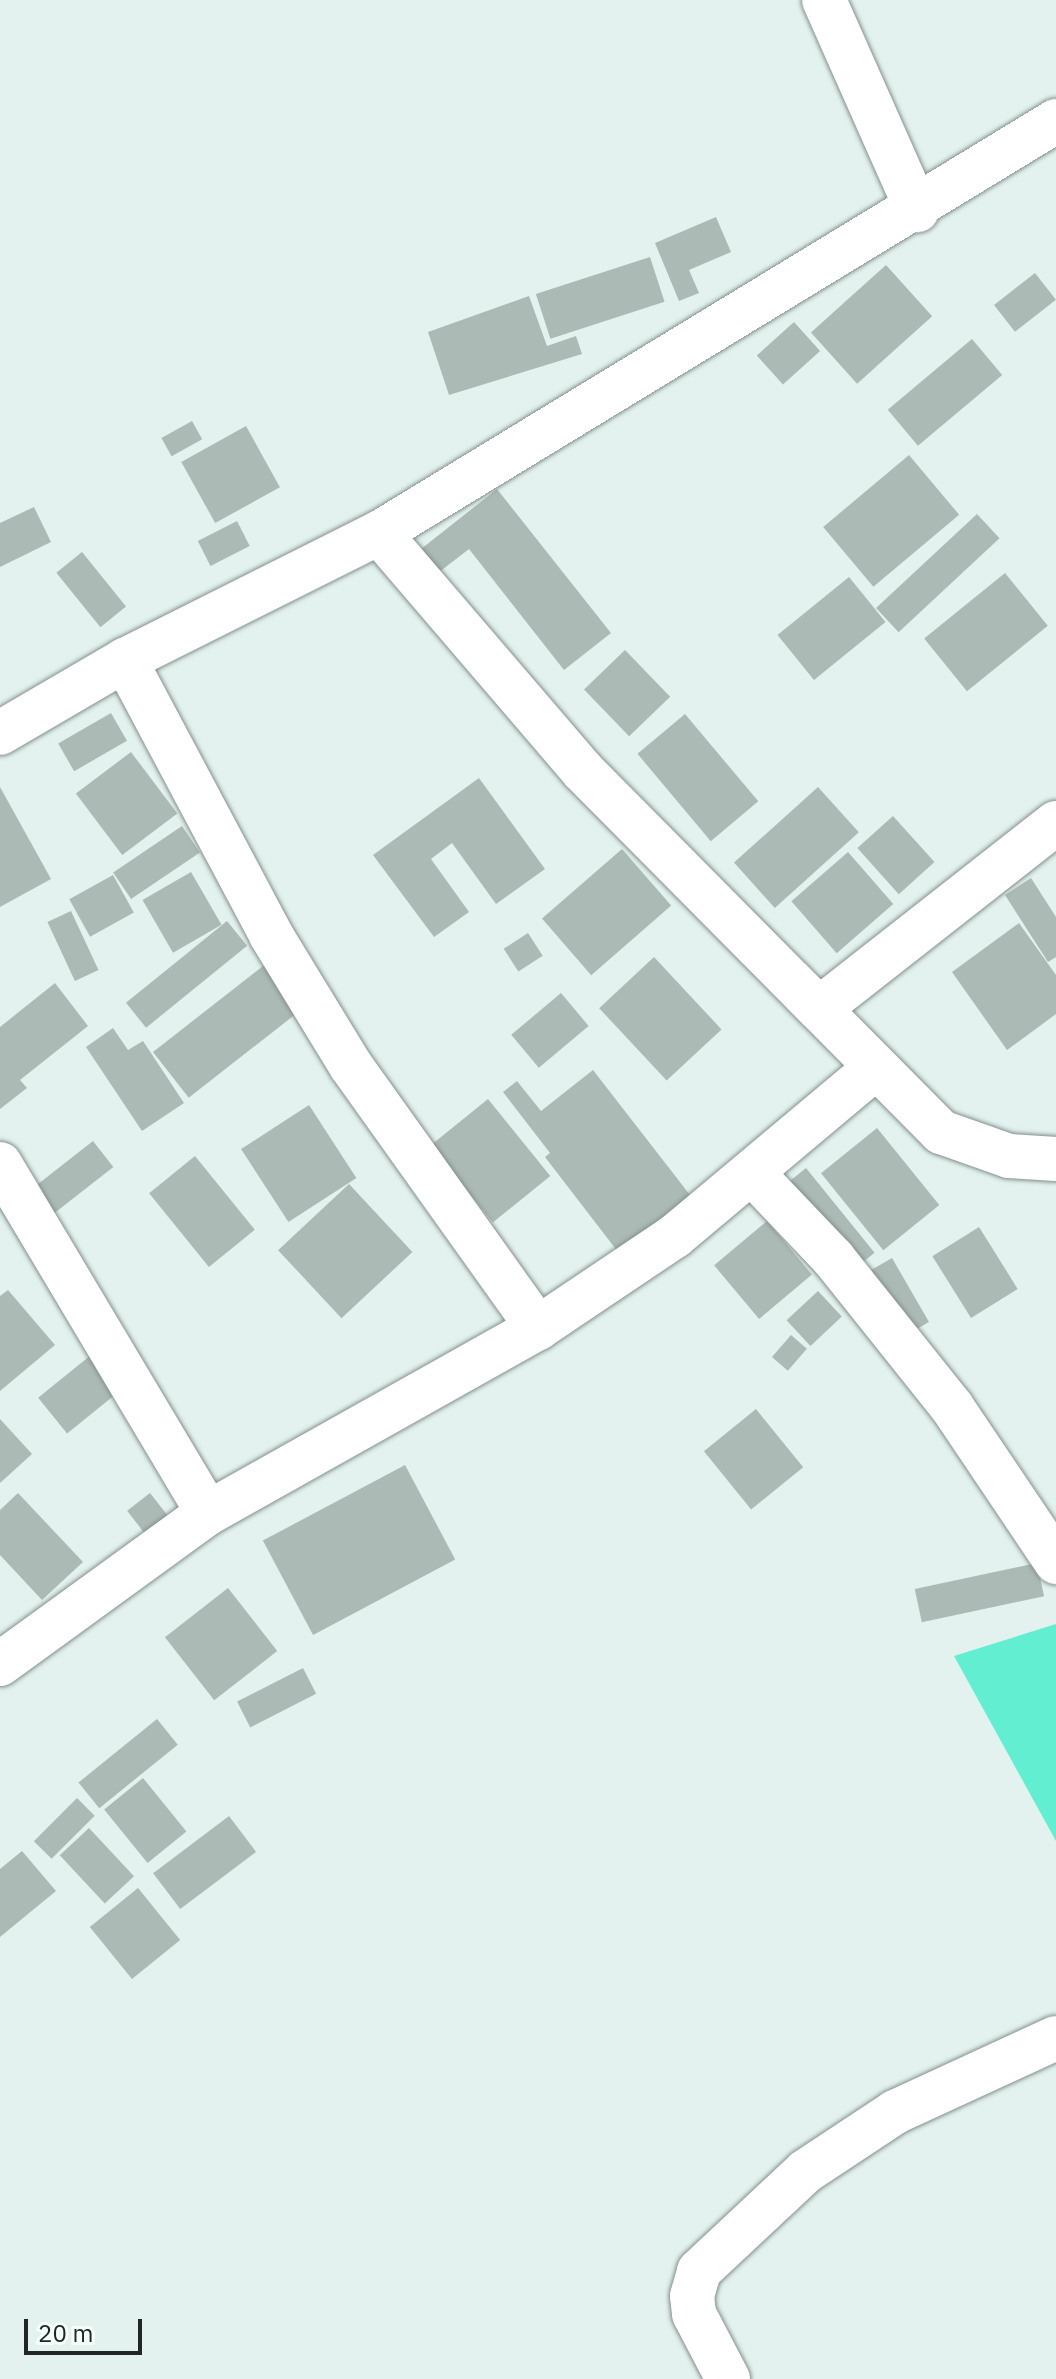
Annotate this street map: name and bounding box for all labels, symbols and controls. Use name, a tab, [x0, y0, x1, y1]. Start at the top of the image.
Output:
scale bar	[28, 2303, 146, 2353]
text: 20 m	[38, 2317, 93, 2349]

